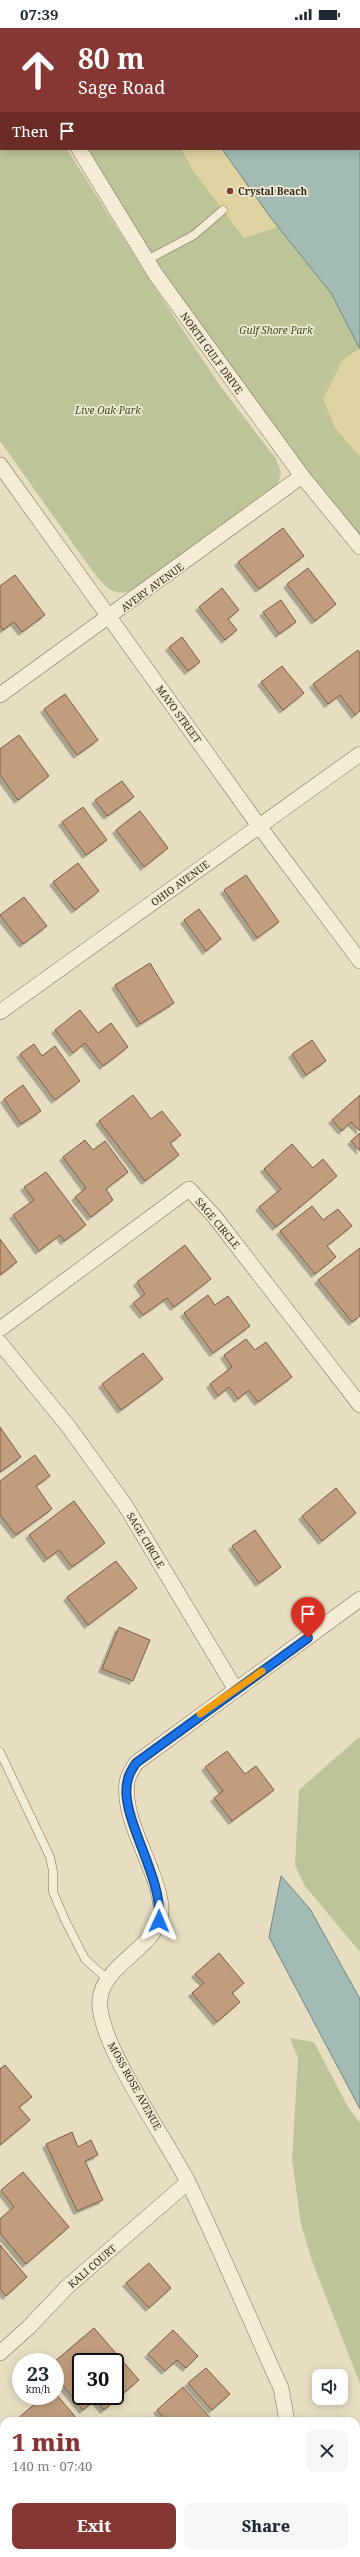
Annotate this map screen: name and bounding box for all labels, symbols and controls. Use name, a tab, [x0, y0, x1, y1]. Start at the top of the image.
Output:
text: 07:39	[20, 4, 58, 24]
text: 80 m	[78, 39, 145, 77]
icon: ahead	[12, 44, 64, 96]
text: Sage Road	[78, 75, 165, 99]
icon: arrive	[56, 120, 78, 142]
text: Then	[12, 121, 48, 141]
place label: Crystal Beach	[238, 184, 307, 198]
marker: Crystal Beach	[225, 186, 235, 196]
street label: NORTH GULF DRIVE	[178, 309, 246, 397]
park label: Gulf Shore Park	[239, 323, 313, 337]
park label: Live Oak Park	[74, 403, 141, 417]
street label: AVERY AVENUE	[118, 559, 186, 615]
street label: MAYO STREET	[153, 682, 205, 746]
street label: OHIO AVENUE	[148, 857, 212, 909]
street label: SAGE CIRCLE	[192, 1194, 244, 1252]
street label: SAGE CIRCLE	[124, 1509, 168, 1571]
pin	[291, 1597, 325, 1638]
icon: arrive	[297, 1603, 319, 1625]
position arrow	[138, 1900, 180, 1942]
street label: MOSS ROSE AVENUE	[105, 2039, 165, 2133]
street label: KALI COURT	[65, 2241, 119, 2291]
speed limit sign: 30	[72, 2353, 124, 2405]
text: 23	[27, 2360, 49, 2387]
map controls	[312, 2369, 348, 2405]
button: sound	[312, 2369, 348, 2405]
text: km/h	[26, 2382, 50, 2396]
text: 1 min	[12, 2425, 81, 2458]
button: close	[306, 2430, 348, 2472]
text: 140 m · 07:40	[12, 2457, 92, 2475]
button: Exit	[12, 2503, 176, 2549]
button: Share	[184, 2503, 348, 2549]

